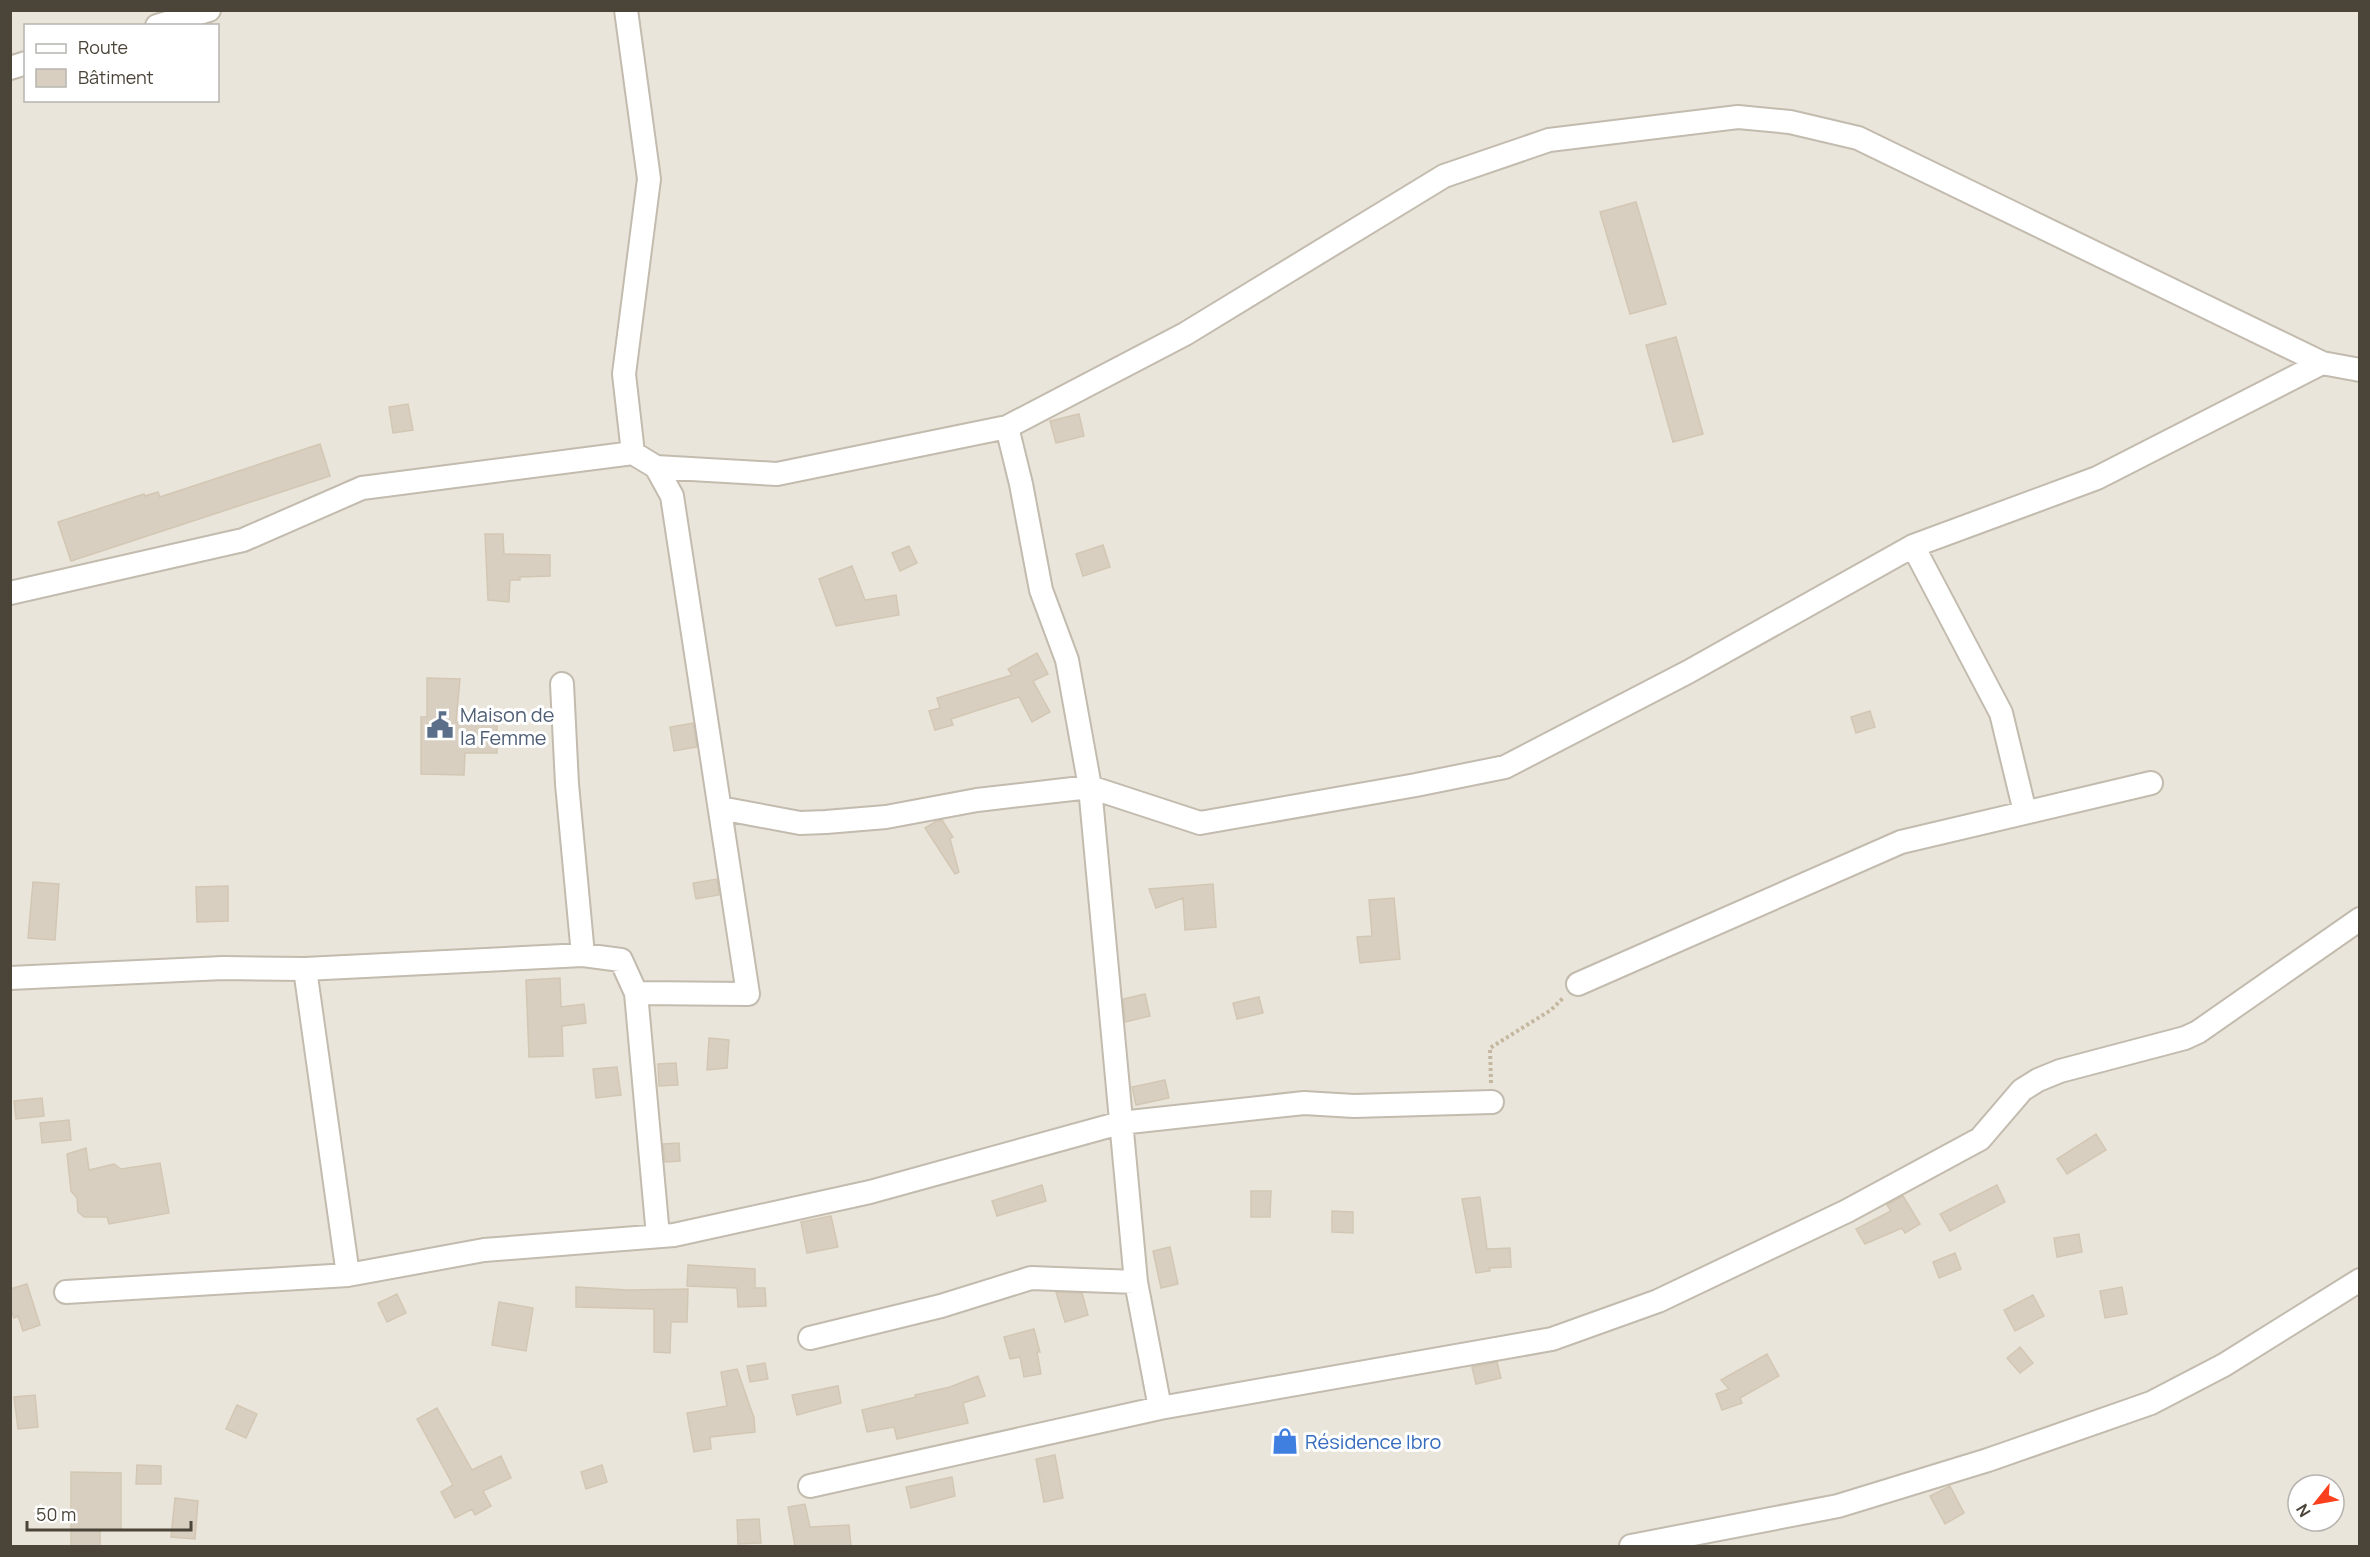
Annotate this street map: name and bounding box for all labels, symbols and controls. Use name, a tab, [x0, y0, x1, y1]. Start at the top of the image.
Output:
legend	[24, 24, 219, 102]
text: Route	[78, 35, 128, 59]
text: Bâtiment	[78, 65, 154, 89]
place label: Maison de la Femme	[460, 701, 554, 751]
public building icon: Maison de la Femme	[425, 710, 455, 740]
shop icon: Résidence Ibro	[1270, 1426, 1300, 1456]
place label: Résidence Ibro	[1305, 1428, 1442, 1455]
north arrow	[2286, 1473, 2346, 1533]
scale bar	[27, 1494, 190, 1532]
text: N	[2291, 1500, 2316, 1521]
text: 50 m	[36, 1502, 76, 1526]

